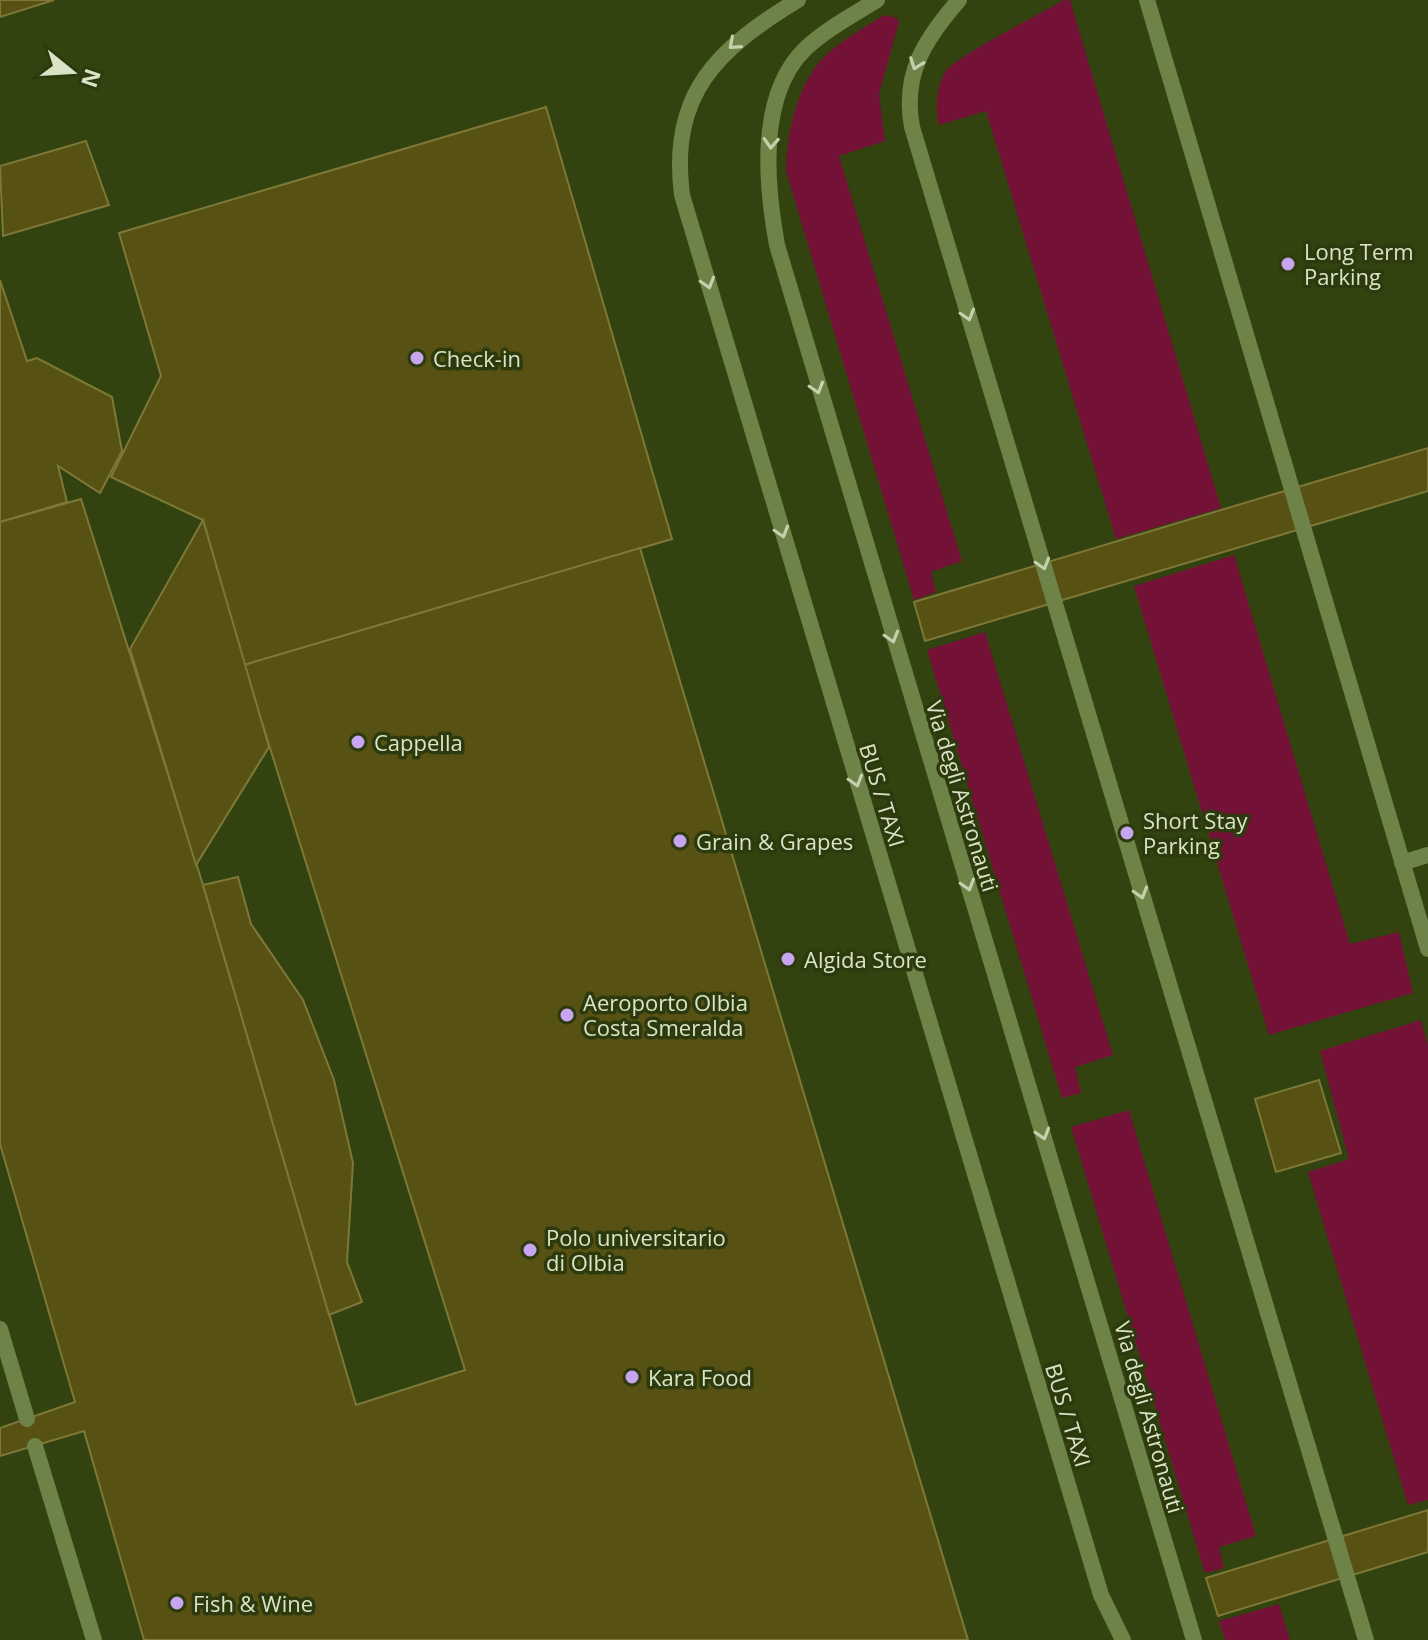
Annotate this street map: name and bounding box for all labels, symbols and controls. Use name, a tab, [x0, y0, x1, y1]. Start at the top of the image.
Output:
north arrow	[32, 32, 112, 112]
one-way arrow	[728, 34, 743, 49]
one-way arrow	[909, 56, 926, 70]
text: N	[75, 65, 109, 92]
one-way arrow	[762, 137, 779, 150]
place label: Long Term Parking	[1304, 236, 1414, 291]
marker: Long Term Parking	[1279, 255, 1297, 273]
one-way arrow	[699, 275, 715, 289]
one-way arrow	[959, 307, 975, 321]
place label: Check-in	[433, 343, 521, 373]
marker: Check-in	[408, 349, 426, 367]
one-way arrow	[808, 380, 824, 394]
one-way arrow	[773, 525, 789, 538]
one-way arrow	[1034, 556, 1050, 570]
one-way arrow	[883, 629, 899, 643]
street label: Via degli Astronauti	[920, 697, 1006, 895]
place label: Cappella	[374, 727, 463, 757]
marker: Cappella	[349, 733, 367, 751]
street label: BUS / TAXI	[853, 740, 913, 850]
one-way arrow	[847, 774, 863, 788]
place label: Short Stay Parking	[1143, 805, 1248, 860]
marker: Short Stay Parking	[1118, 824, 1136, 842]
place label: Grain & Grapes	[696, 826, 853, 856]
marker: Grain & Grapes	[671, 832, 689, 850]
one-way arrow	[958, 878, 974, 892]
one-way arrow	[1132, 886, 1148, 900]
place label: Algida Store	[804, 944, 927, 974]
marker: Algida Store	[779, 950, 797, 968]
place label: Aeroporto Olbia Costa Smeralda	[583, 987, 748, 1042]
marker: Aeroporto Olbia Costa Smeralda	[558, 1006, 576, 1024]
one-way arrow	[1034, 1127, 1050, 1140]
place label: Polo universitario di Olbia	[546, 1222, 726, 1277]
marker: Polo universitario di Olbia	[521, 1241, 539, 1259]
street label: Via degli Astronauti	[1108, 1318, 1192, 1516]
street label: BUS / TAXI	[1039, 1360, 1099, 1470]
place label: Kara Food	[648, 1362, 752, 1392]
marker: Kara Food	[623, 1368, 641, 1386]
place label: Fish & Wine	[193, 1588, 313, 1618]
marker: Fish & Wine	[168, 1594, 186, 1612]

